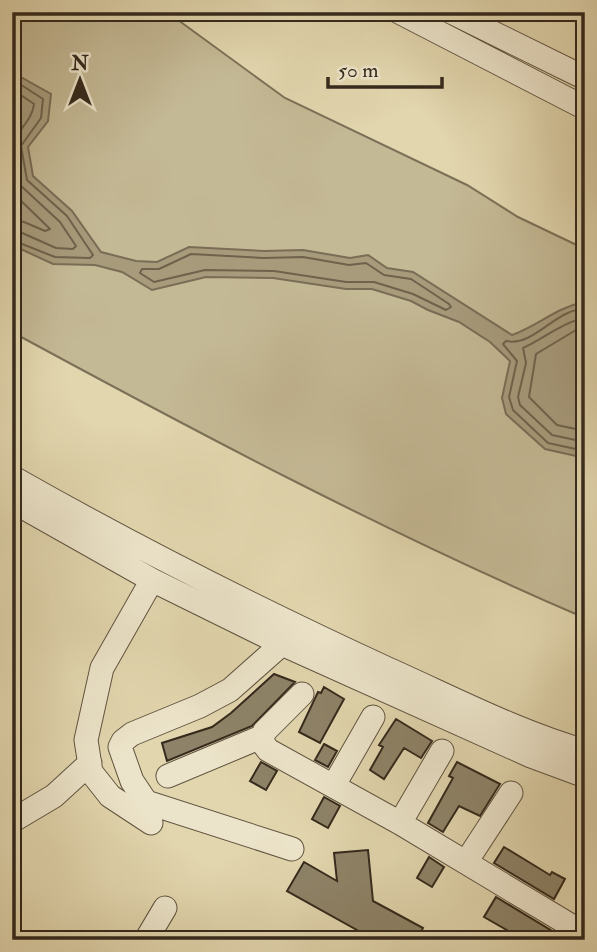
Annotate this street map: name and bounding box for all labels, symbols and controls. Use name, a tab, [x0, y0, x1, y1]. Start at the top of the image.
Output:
north arrow	[46, 46, 116, 116]
scale bar	[328, 46, 441, 90]
text: N	[70, 52, 89, 76]
text: 50 m	[338, 57, 379, 84]

